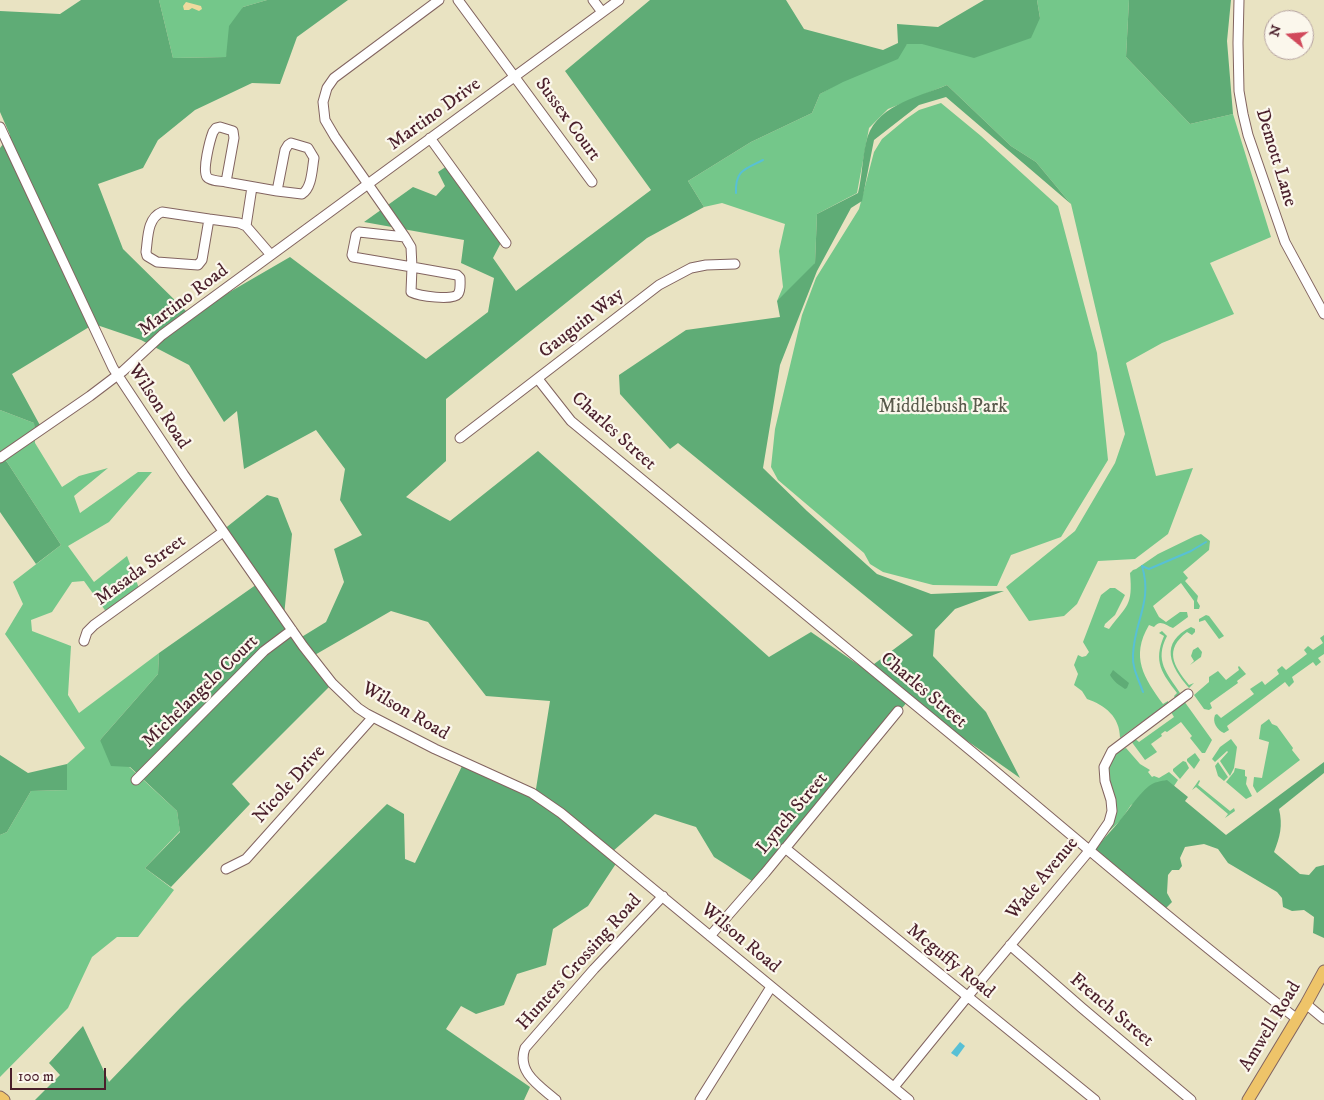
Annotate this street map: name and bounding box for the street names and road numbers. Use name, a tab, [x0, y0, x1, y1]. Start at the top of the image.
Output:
street label: Martino Drive	[384, 74, 486, 156]
street label: Sussex Court	[529, 74, 605, 166]
street label: Demott Lane	[1249, 106, 1301, 210]
street label: Martino Road	[135, 260, 233, 342]
street label: Gauguin Way	[535, 284, 629, 364]
street label: Wilson Road	[122, 360, 194, 454]
street label: Charles Street	[566, 388, 660, 476]
street label: Masada Street	[91, 531, 191, 611]
street label: Michelangelo Court	[138, 631, 264, 753]
street label: Charles Street	[875, 648, 971, 734]
street label: Wilson Road	[357, 678, 453, 746]
street label: Nicole Drive	[249, 741, 331, 829]
street label: Lynch Street	[752, 769, 834, 859]
street label: Wade Avenue	[1002, 833, 1084, 925]
street label: Hunters Crossing Road	[513, 890, 647, 1036]
street label: Wilson Road	[696, 899, 784, 979]
street label: Mcguffy Road	[901, 920, 999, 1004]
street label: French Street	[1064, 969, 1158, 1053]
street label: Amwell Road	[1235, 978, 1307, 1076]

